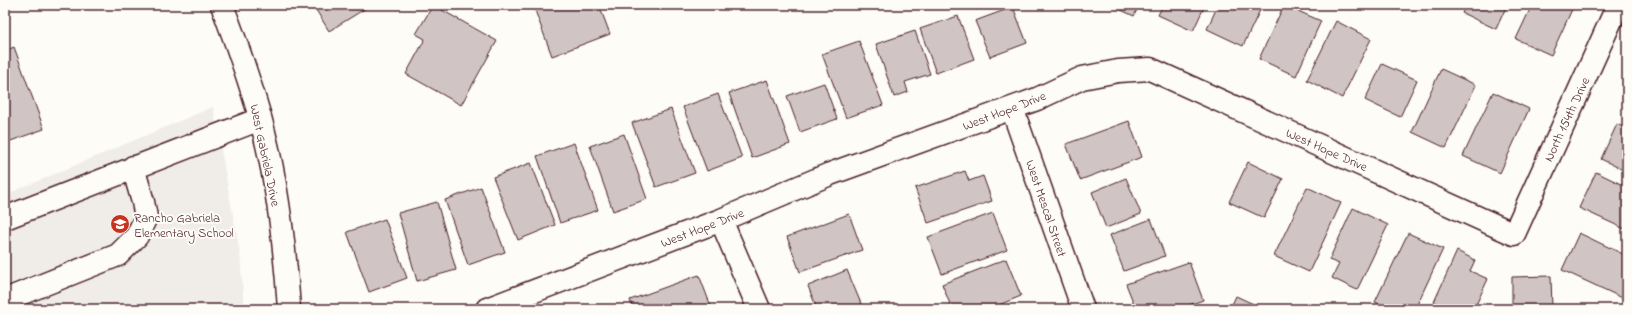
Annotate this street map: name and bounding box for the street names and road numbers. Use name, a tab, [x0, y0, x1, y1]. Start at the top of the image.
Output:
street label: North 154th Drive	[1539, 74, 1595, 165]
street label: West Hope Drive	[960, 87, 1049, 136]
street label: West Gabriela Drive	[244, 102, 285, 208]
street label: West Hope Drive	[1282, 124, 1370, 177]
street label: West Mescal Street	[1020, 157, 1071, 260]
street label: West Hope Drive	[658, 204, 747, 253]

